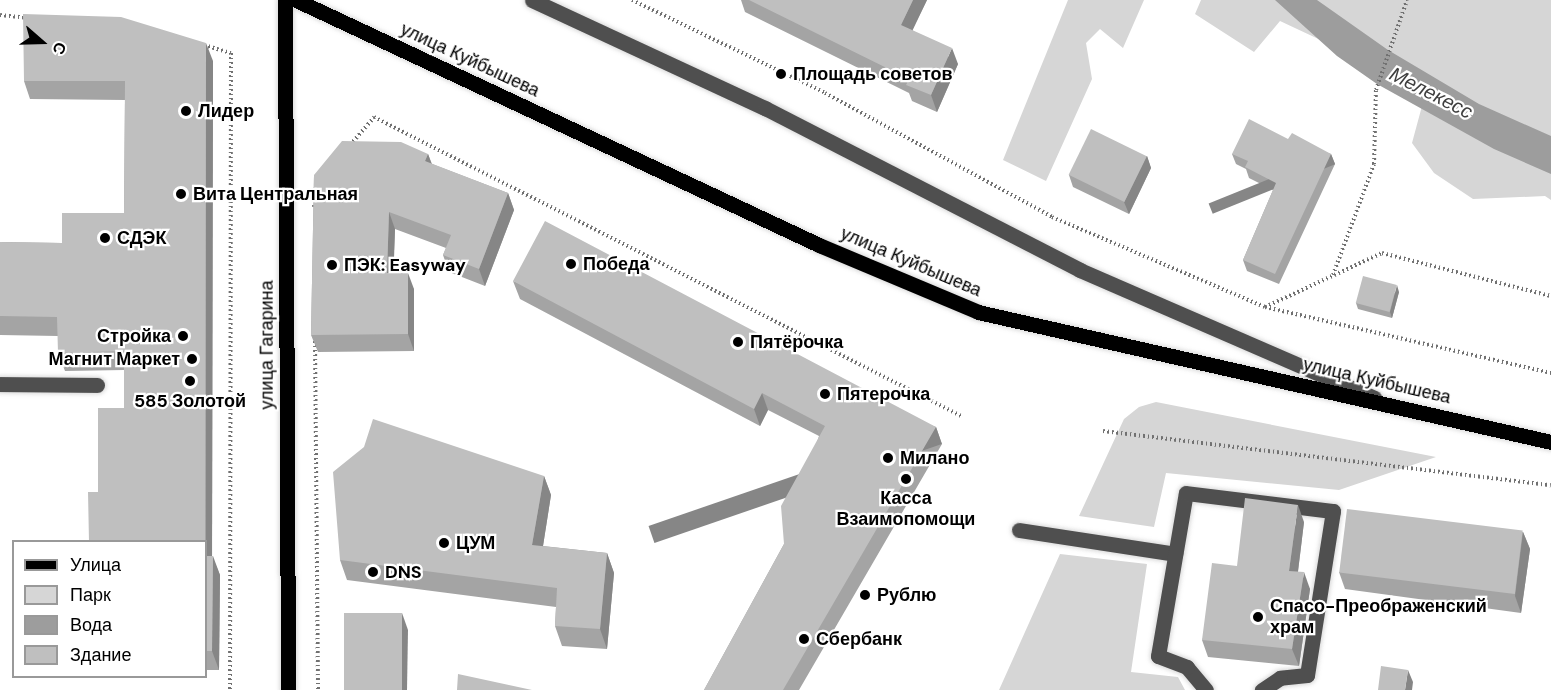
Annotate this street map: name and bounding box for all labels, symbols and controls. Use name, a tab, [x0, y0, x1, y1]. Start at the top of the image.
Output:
north arrow	[12, 12, 72, 72]
street label: улица Куйбышева	[397, 18, 543, 102]
text: С	[48, 39, 71, 57]
water label: Мелекесс	[1386, 62, 1476, 124]
place label: Площадь советов	[793, 63, 953, 85]
marker: Площадь советов	[774, 67, 788, 81]
place label: Лидер	[198, 100, 254, 122]
marker: Лидер	[179, 104, 193, 118]
place label: Вита Центральная	[193, 183, 358, 205]
marker: Вита Центральная	[174, 187, 188, 201]
street label: улица Куйбышева	[837, 223, 985, 301]
place label: СДЭК	[117, 227, 166, 249]
marker: СДЭК	[98, 231, 112, 245]
place label: Победа	[583, 253, 649, 275]
place label: ПЭК: Easyway	[344, 254, 466, 276]
marker: Победа	[564, 257, 578, 271]
marker: ПЭК: Easyway	[325, 258, 339, 272]
street label: улица Гагарина	[256, 280, 278, 410]
place label: Стройка	[97, 325, 171, 347]
marker: Стройка	[176, 329, 190, 343]
place label: Пятёрочка	[750, 331, 843, 353]
marker: Пятёрочка	[731, 335, 745, 349]
place label: Магнит Маркет	[48, 348, 180, 370]
marker: Магнит Маркет	[185, 352, 199, 366]
street label: улица Куйбышева	[1301, 354, 1453, 408]
marker: 585 Золотой	[183, 374, 197, 388]
place label: Пятерочка	[837, 383, 930, 405]
marker: Пятерочка	[818, 387, 832, 401]
place label: 585 Золотой	[134, 390, 246, 412]
place label: Милано	[900, 447, 969, 469]
marker: Милано	[881, 451, 895, 465]
marker: Касса Взаимопомощи	[899, 472, 913, 486]
place label: Касса Взаимопомощи	[837, 488, 975, 530]
place label: ЦУМ	[456, 532, 495, 554]
marker: ЦУМ	[437, 536, 451, 550]
legend	[12, 540, 207, 678]
text: Улица	[70, 553, 121, 577]
place label: DNS	[385, 561, 422, 583]
marker: DNS	[366, 565, 380, 579]
text: Парк	[70, 583, 111, 607]
place label: Рублю	[877, 584, 936, 606]
marker: Рублю	[858, 588, 872, 602]
place label: Спасо-Преображенский храм	[1270, 596, 1487, 638]
marker: Спасо-Преображенский храм	[1251, 610, 1265, 624]
text: Вода	[70, 613, 112, 637]
place label: Сбербанк	[816, 628, 902, 650]
marker: Сбербанк	[797, 632, 811, 646]
text: Здание	[70, 643, 131, 667]

